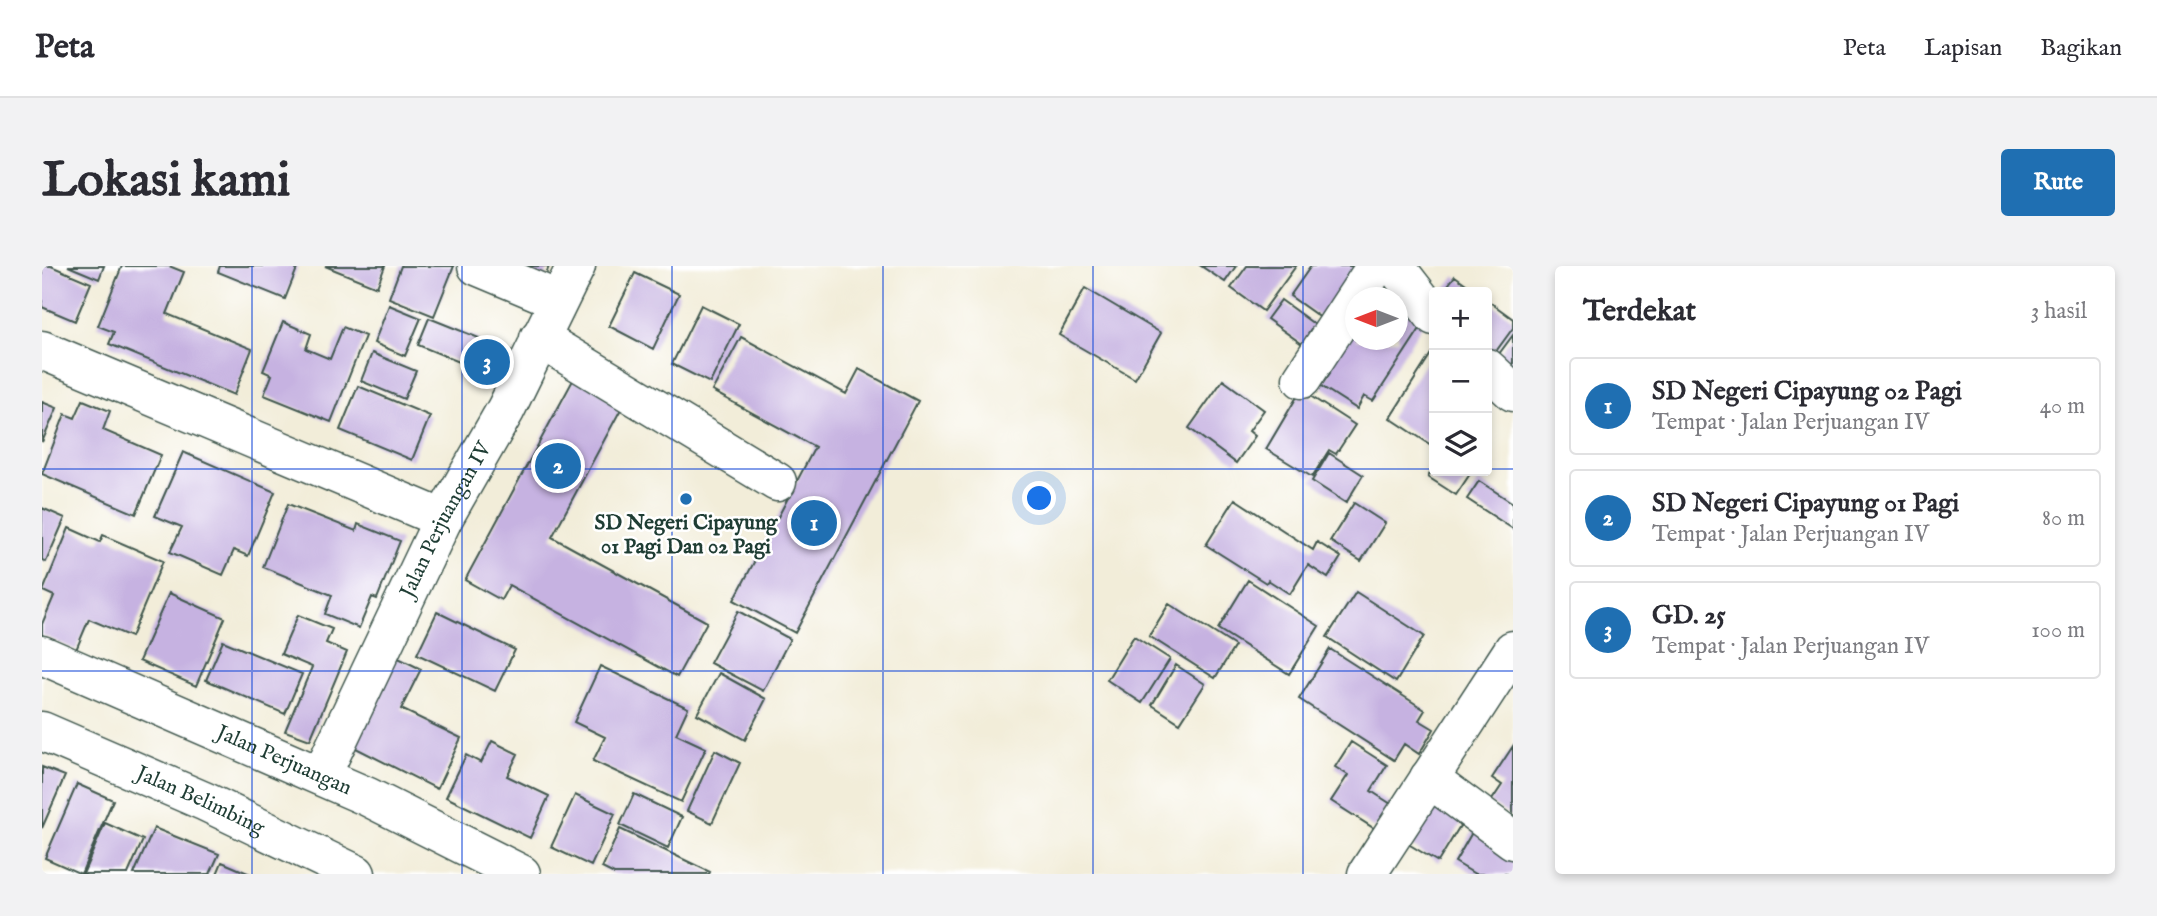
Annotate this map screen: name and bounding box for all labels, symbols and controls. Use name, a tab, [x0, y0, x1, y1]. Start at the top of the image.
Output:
text: Peta	[35, 27, 94, 69]
text: Peta	[1843, 33, 1886, 64]
text: Lapisan	[1924, 33, 2002, 64]
text: Bagikan	[2040, 33, 2122, 64]
button: Rute	[2001, 149, 2115, 216]
text: Lokasi kami	[42, 151, 290, 213]
north arrow	[1345, 287, 1408, 350]
map controls	[1429, 287, 1492, 476]
button: +	[1429, 287, 1492, 350]
text: Terdekat	[1583, 293, 1696, 331]
text: 3 hasil	[2031, 297, 2087, 326]
pin: 3	[464, 336, 510, 388]
button: −	[1429, 350, 1492, 413]
text: SD Negeri Cipayung 02 Pagi	[1652, 375, 1962, 408]
text: 1	[1604, 392, 1612, 421]
text: 40 m	[2040, 392, 2085, 421]
text: Tempat · Jalan Perjuangan IV	[1652, 408, 1929, 437]
button: layers	[1429, 413, 1492, 476]
street label: Jalan Perjuangan IV	[393, 436, 498, 604]
pin: 2	[535, 440, 581, 492]
your location	[1022, 481, 1056, 515]
text: SD Negeri Cipayung 01 Pagi	[1652, 487, 1959, 520]
marker: SD Negeri Cipayung 01 Pagi Dan 02 Pagi	[678, 491, 694, 507]
pin: 1	[791, 497, 837, 549]
text: 2	[1603, 504, 1613, 533]
text: 80 m	[2042, 504, 2085, 533]
place label: SD Negeri Cipayung 01 Pagi Dan 02 Pagi	[595, 510, 778, 561]
text: Tempat · Jalan Perjuangan IV	[1652, 520, 1929, 549]
text: GD. 25	[1652, 599, 1726, 632]
text: 3	[1604, 616, 1612, 645]
text: 100 m	[2031, 616, 2085, 645]
text: Tempat · Jalan Perjuangan IV	[1652, 632, 1929, 661]
street label: Jalan Perjuangan	[210, 718, 356, 802]
street label: Jalan Belimbing	[130, 759, 270, 842]

